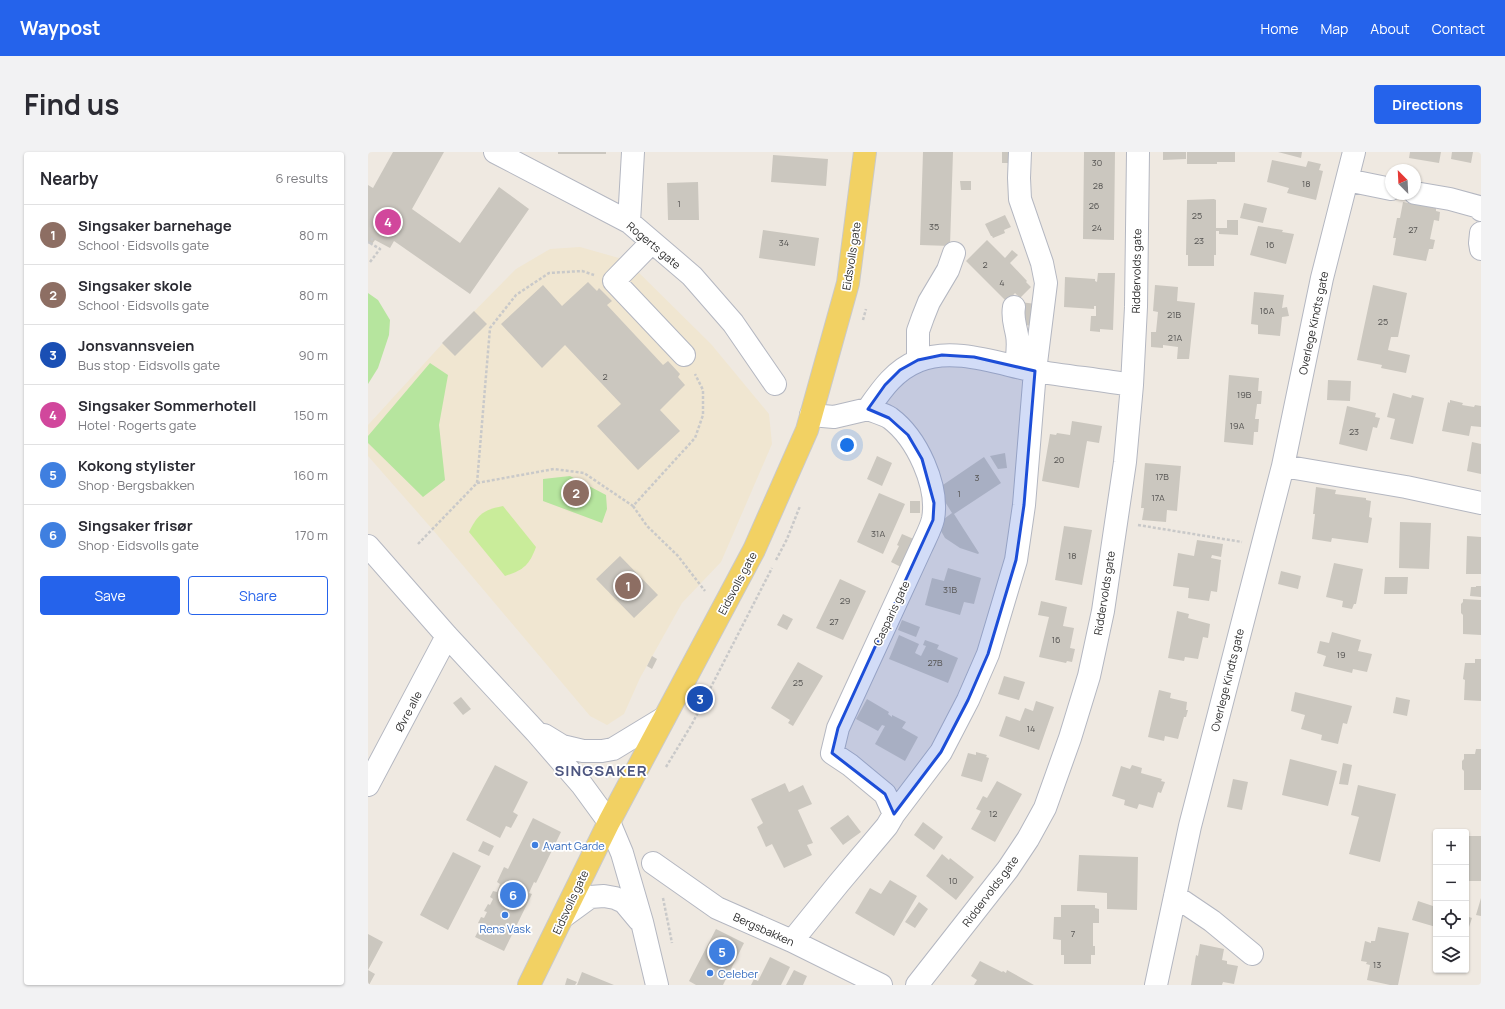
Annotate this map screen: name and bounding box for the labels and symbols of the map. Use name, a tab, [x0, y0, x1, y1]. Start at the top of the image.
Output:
house number: 30	[1092, 156, 1102, 169]
north arrow	[1385, 164, 1421, 200]
house number: 18	[1302, 177, 1310, 190]
house number: 28	[1093, 179, 1103, 192]
house number: 1	[677, 197, 681, 210]
house number: 26	[1089, 199, 1100, 212]
pin: 4	[375, 207, 401, 237]
house number: 25	[1192, 209, 1202, 222]
street label: Rogerts gate	[624, 218, 685, 272]
street label: Eidsvolls gate	[838, 220, 864, 291]
house number: 35	[929, 220, 939, 233]
house number: 24	[1092, 221, 1102, 234]
house number: 27	[1408, 223, 1418, 236]
street label: Riddervolds gate	[1128, 228, 1144, 314]
house number: 23	[1194, 234, 1204, 247]
house number: 34	[779, 236, 789, 249]
house number: 16	[1265, 238, 1275, 251]
house number: 2	[982, 258, 988, 271]
street label: Overlege Kindts gate	[1295, 269, 1331, 376]
house number: 4	[999, 276, 1005, 289]
house number: 16A	[1260, 304, 1275, 317]
house number: 21B	[1167, 308, 1182, 321]
house number: 25	[1378, 315, 1388, 328]
house number: 21A	[1168, 331, 1182, 344]
house number: 2	[602, 370, 608, 383]
house number: 19B	[1237, 388, 1252, 401]
house number: 19A	[1230, 419, 1245, 432]
house number: 23	[1349, 425, 1359, 438]
your location	[837, 435, 857, 455]
house number: 20	[1054, 453, 1064, 466]
house number: 17B	[1155, 470, 1169, 483]
house number: 3	[975, 471, 980, 484]
pin: 2	[563, 478, 589, 508]
house number: 1	[957, 487, 961, 500]
house number: 17A	[1151, 491, 1165, 504]
house number: 31A	[871, 527, 885, 540]
street label: Eidsvolls gate	[714, 548, 760, 617]
house number: 18	[1068, 549, 1076, 562]
street label: Riddervolds gate	[1090, 549, 1118, 636]
pin: 1	[615, 571, 641, 601]
street label: Casparis gate	[869, 578, 913, 648]
house number: 31B	[943, 583, 957, 596]
house number: 29	[840, 594, 850, 607]
house number: 27	[829, 615, 839, 628]
street label: Overlege Kindts gate	[1207, 626, 1247, 733]
house number: 16	[1051, 633, 1061, 646]
house number: 19	[1336, 648, 1346, 661]
house number: 27B	[927, 656, 943, 669]
house number: 25	[793, 676, 803, 689]
pin: 3	[687, 684, 713, 714]
street label: Øvre alle	[391, 688, 425, 734]
house number: 14	[1027, 722, 1035, 735]
district label: SINGSAKER	[554, 760, 648, 781]
house number: 12	[989, 807, 997, 820]
place label: Avant Garde	[543, 838, 605, 853]
marker: Avant Garde	[530, 840, 540, 850]
street label: Riddervolds gate	[958, 852, 1022, 929]
street label: Eidsvolls gate	[549, 867, 592, 937]
house number: 10	[949, 874, 958, 887]
pin: 6	[500, 880, 526, 910]
street label: Bergsbakken	[731, 909, 797, 949]
marker: Rens Vask	[500, 910, 510, 920]
place label: Rens Vask	[479, 921, 531, 936]
house number: 7	[1071, 927, 1076, 940]
pin: 5	[709, 937, 735, 967]
house number: 13	[1373, 958, 1381, 971]
place label: Celeber	[718, 966, 758, 981]
marker: Celeber	[705, 968, 715, 978]

